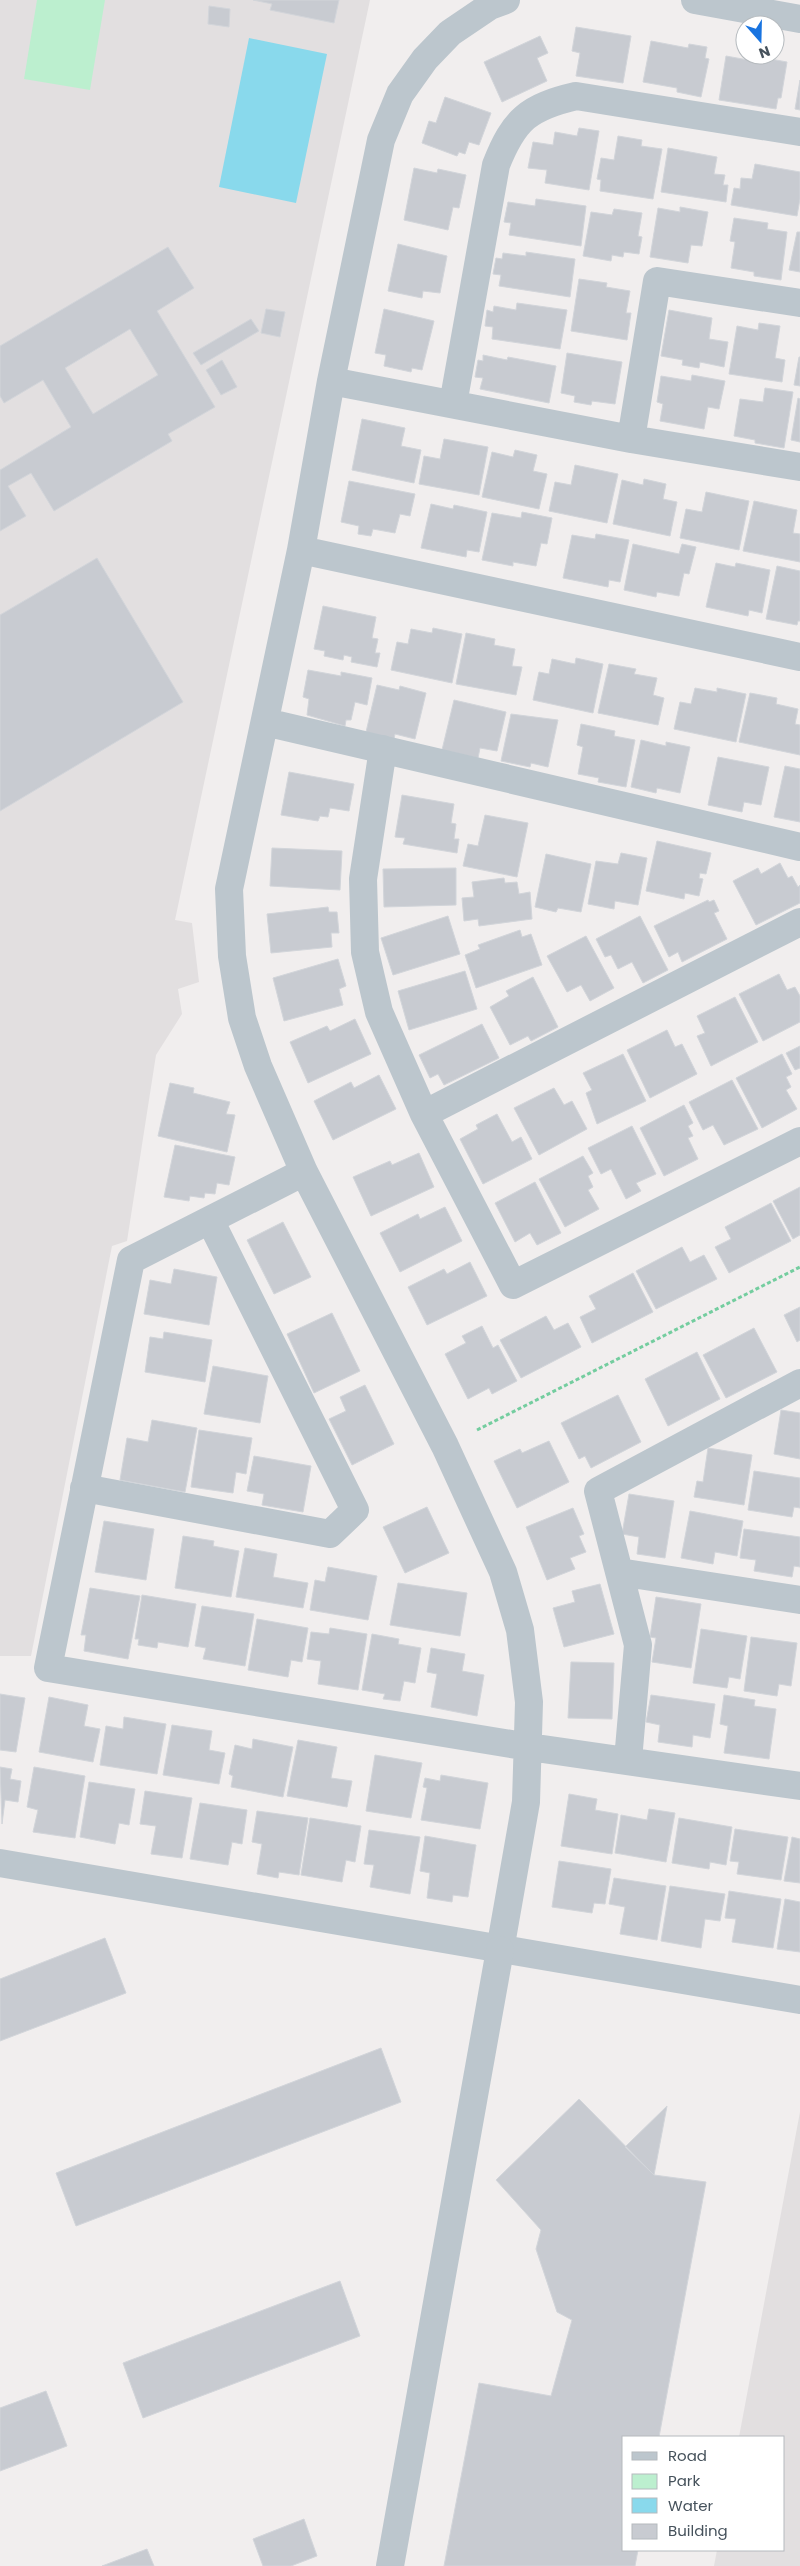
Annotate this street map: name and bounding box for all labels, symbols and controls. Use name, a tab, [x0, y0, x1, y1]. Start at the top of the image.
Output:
north arrow	[735, 15, 785, 65]
text: N	[756, 41, 773, 63]
legend	[622, 2436, 785, 2551]
text: Road	[668, 2445, 707, 2466]
text: Park	[668, 2470, 700, 2491]
text: Water	[668, 2495, 714, 2516]
text: Building	[668, 2520, 728, 2541]

